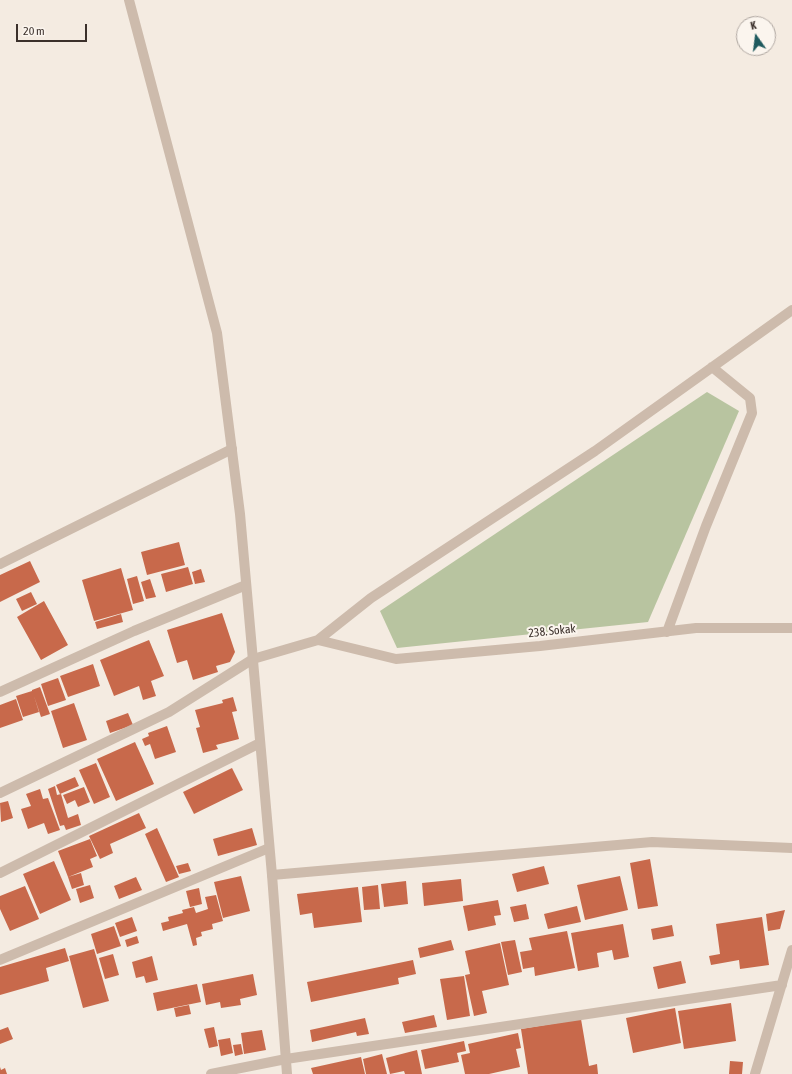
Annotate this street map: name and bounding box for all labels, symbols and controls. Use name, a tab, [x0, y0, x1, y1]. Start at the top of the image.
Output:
scale bar	[18, 16, 89, 42]
north arrow	[736, 16, 776, 56]
text: K	[749, 19, 757, 32]
text: 20 m	[23, 24, 45, 38]
street label: 238. Sokak	[528, 621, 576, 641]

